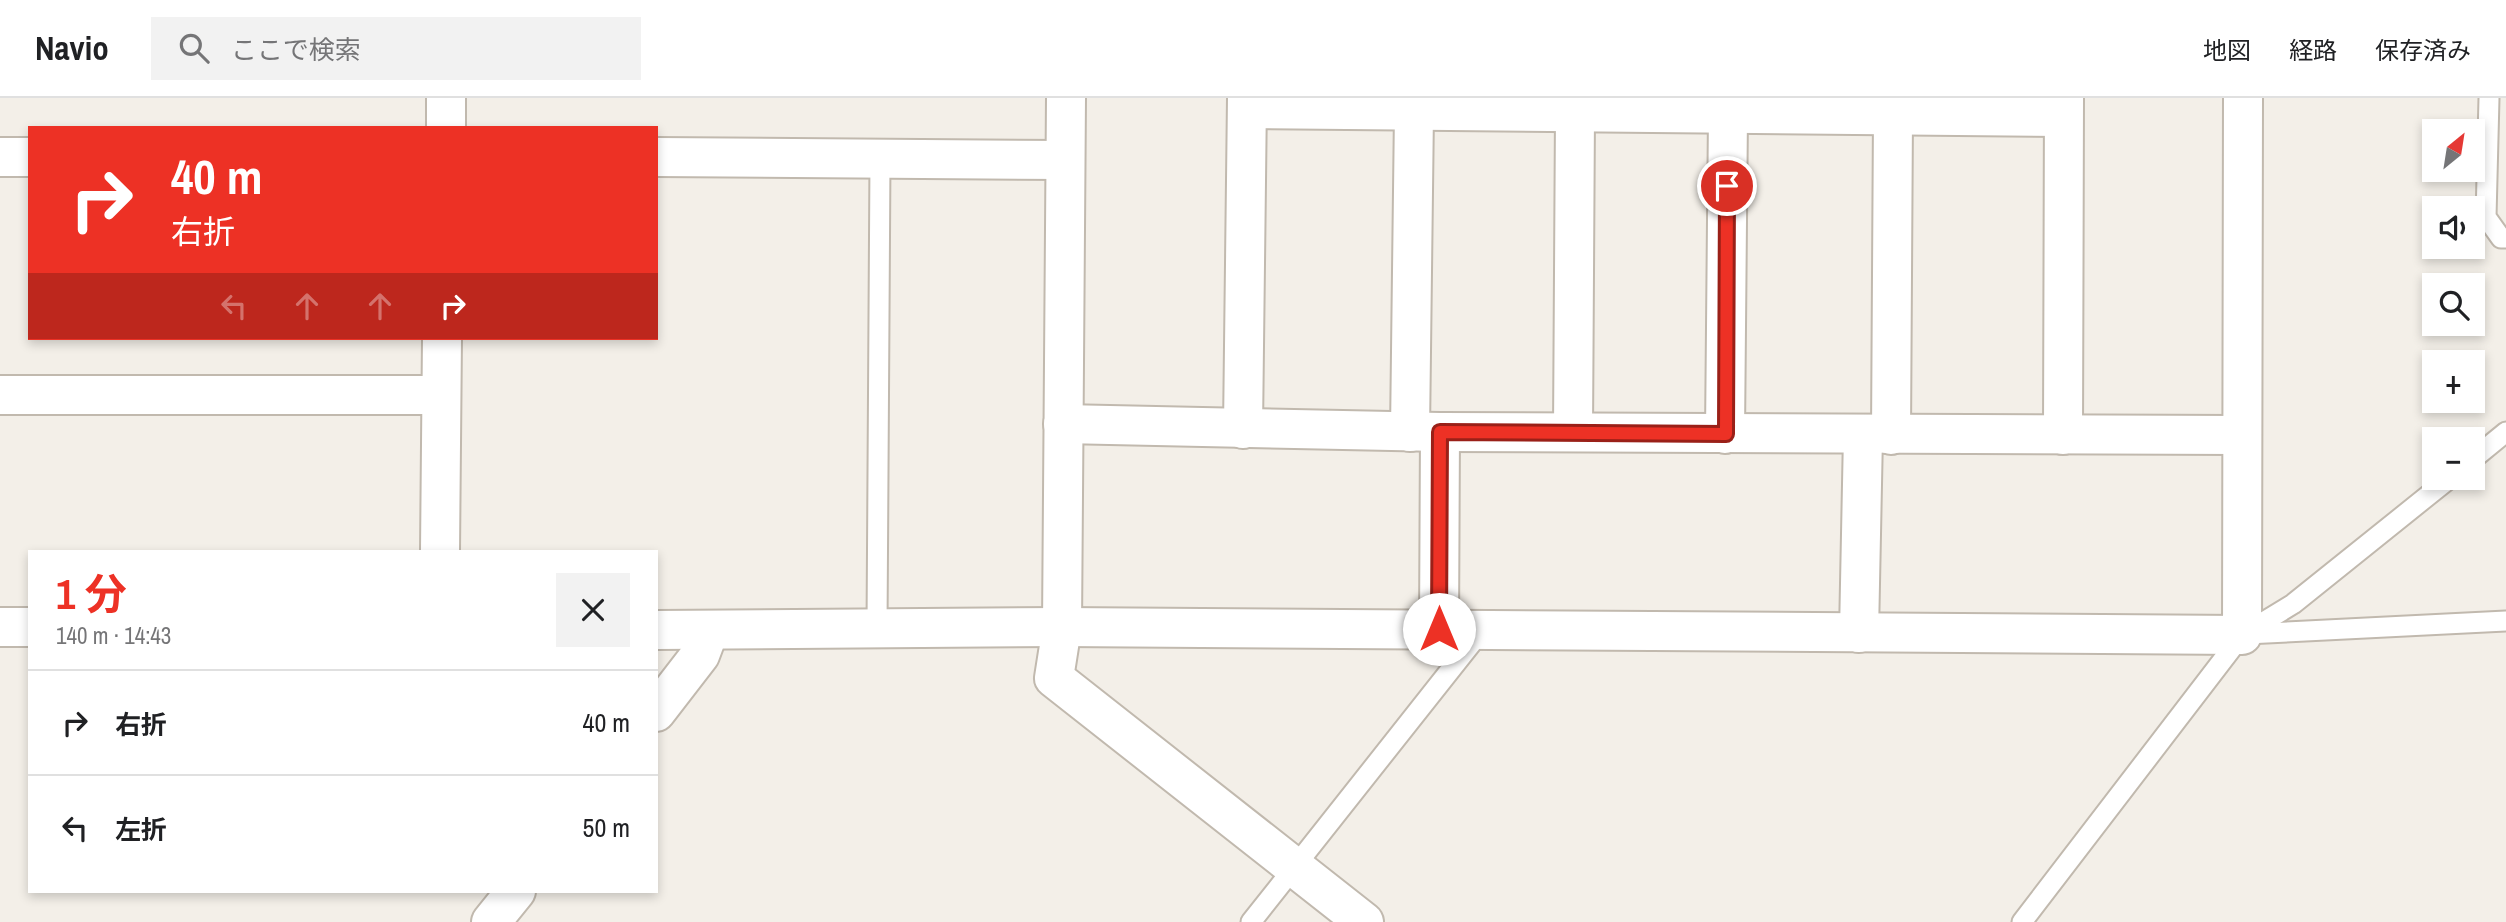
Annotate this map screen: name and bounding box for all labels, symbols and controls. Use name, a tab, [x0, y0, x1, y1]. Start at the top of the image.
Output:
search box	[151, 17, 641, 80]
text: Navio	[35, 26, 109, 70]
icon: search	[175, 29, 213, 67]
text: ここで検索	[231, 32, 361, 67]
text: 地図	[2203, 34, 2251, 66]
text: 経路	[2289, 34, 2337, 66]
text: 保存済み	[2375, 34, 2471, 66]
north arrow	[2422, 119, 2485, 182]
map controls	[2422, 119, 2485, 490]
text: 40 m	[171, 143, 263, 209]
icon: right	[56, 154, 147, 245]
pin	[1697, 156, 1757, 216]
icon: arrive	[1708, 167, 1746, 205]
button: sound	[2422, 196, 2485, 259]
text: 右折	[171, 210, 235, 253]
button: search	[2422, 273, 2485, 336]
icon: left	[215, 287, 253, 325]
icon: ahead	[288, 287, 326, 325]
icon: ahead	[361, 287, 399, 325]
icon: right	[434, 287, 472, 325]
button: +	[2422, 350, 2485, 413]
button: −	[2422, 427, 2485, 490]
text: 1 分	[56, 566, 127, 622]
button: close	[556, 573, 630, 647]
position arrow	[1402, 592, 1476, 666]
text: 140 m · 14:43	[56, 620, 171, 651]
icon: right	[56, 704, 94, 742]
text: 40 m	[583, 705, 630, 740]
text: 右折	[115, 707, 167, 742]
icon: left	[56, 809, 94, 847]
text: 50 m	[583, 810, 630, 845]
text: 左折	[115, 812, 167, 847]

